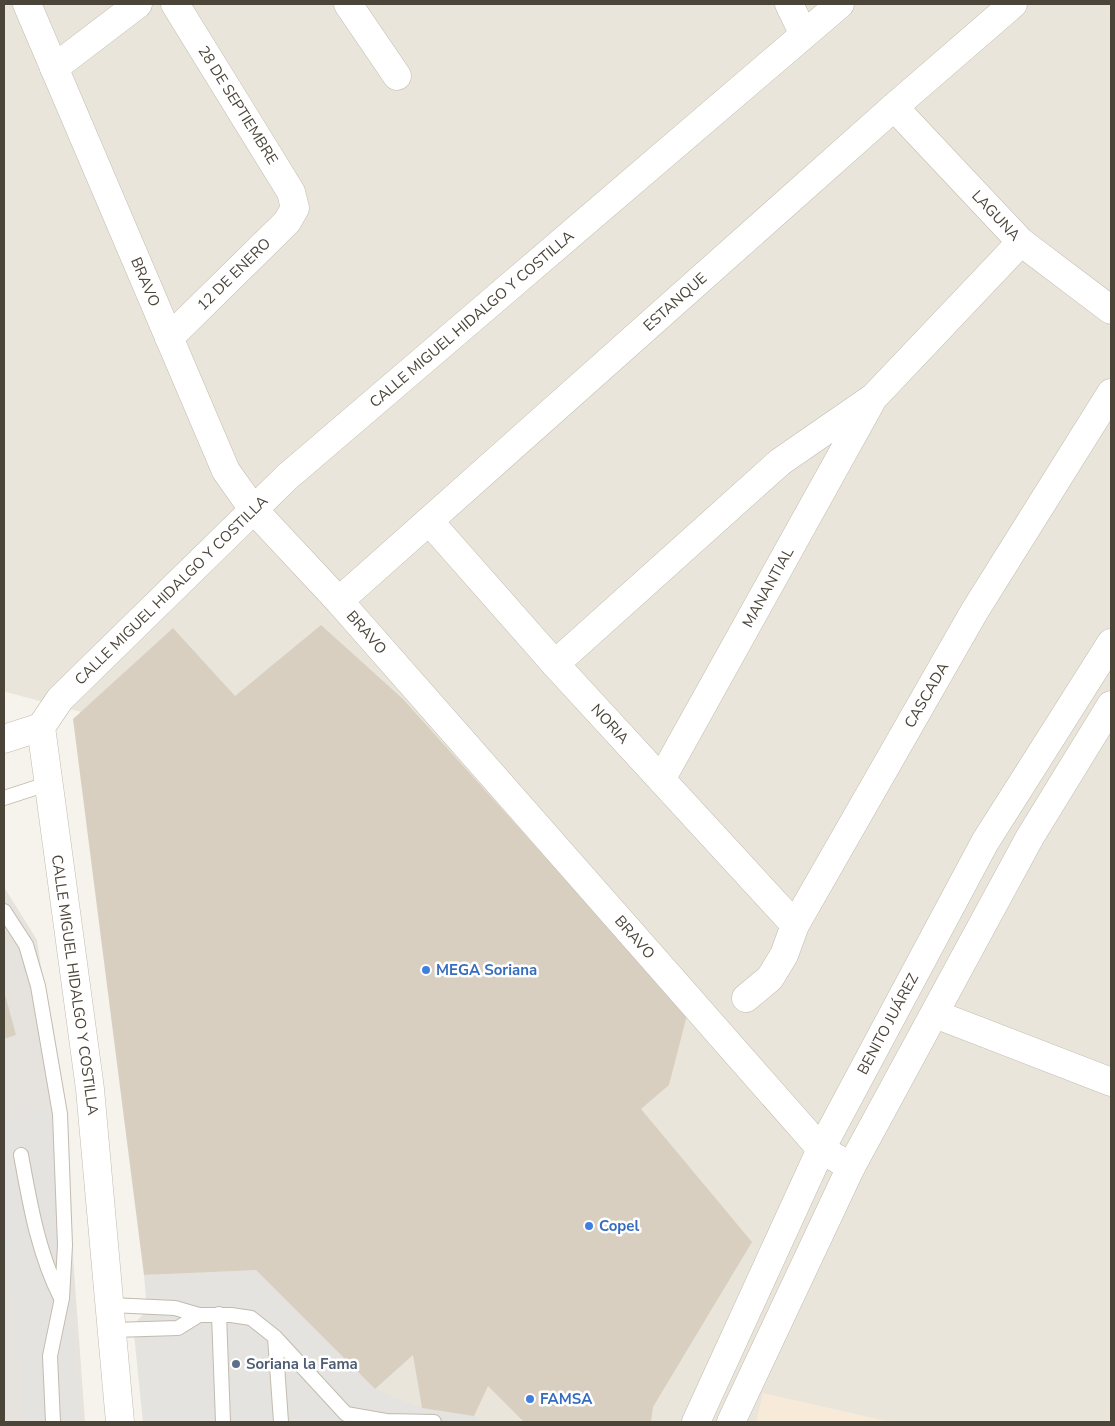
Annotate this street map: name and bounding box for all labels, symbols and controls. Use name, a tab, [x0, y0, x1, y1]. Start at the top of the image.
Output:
street label: 28 DE SEPTIEMBRE	[193, 42, 283, 168]
street label: LAGUNA	[967, 186, 1025, 245]
street label: CALLE MIGUEL HIDALGO Y COSTILLA	[365, 226, 578, 412]
street label: 12 DE ENERO	[193, 234, 275, 315]
street label: BRAVO	[126, 254, 165, 310]
street label: ESTANQUE	[639, 268, 711, 335]
street label: CALLE MIGUEL HIDALGO Y COSTILLA	[70, 491, 272, 689]
street label: MANANTIAL	[738, 544, 798, 631]
street label: BRAVO	[342, 606, 391, 658]
street label: CASCADA	[900, 659, 953, 732]
street label: NORIA	[587, 700, 634, 748]
street label: CALLE MIGUEL HIDALGO Y COSTILLA	[47, 854, 103, 1117]
street label: BRAVO	[610, 911, 659, 963]
place label: MEGA Soriana	[436, 960, 537, 980]
marker: MEGA Soriana	[420, 964, 432, 976]
street label: BENITO JUÁREZ	[853, 970, 923, 1078]
place label: Copel	[599, 1216, 639, 1236]
marker: Copel	[583, 1220, 595, 1232]
place label: Soriana la Fama	[246, 1354, 358, 1374]
marker: Soriana la Fama	[230, 1358, 242, 1370]
place label: FAMSA	[540, 1389, 593, 1409]
marker: FAMSA	[524, 1393, 536, 1405]

